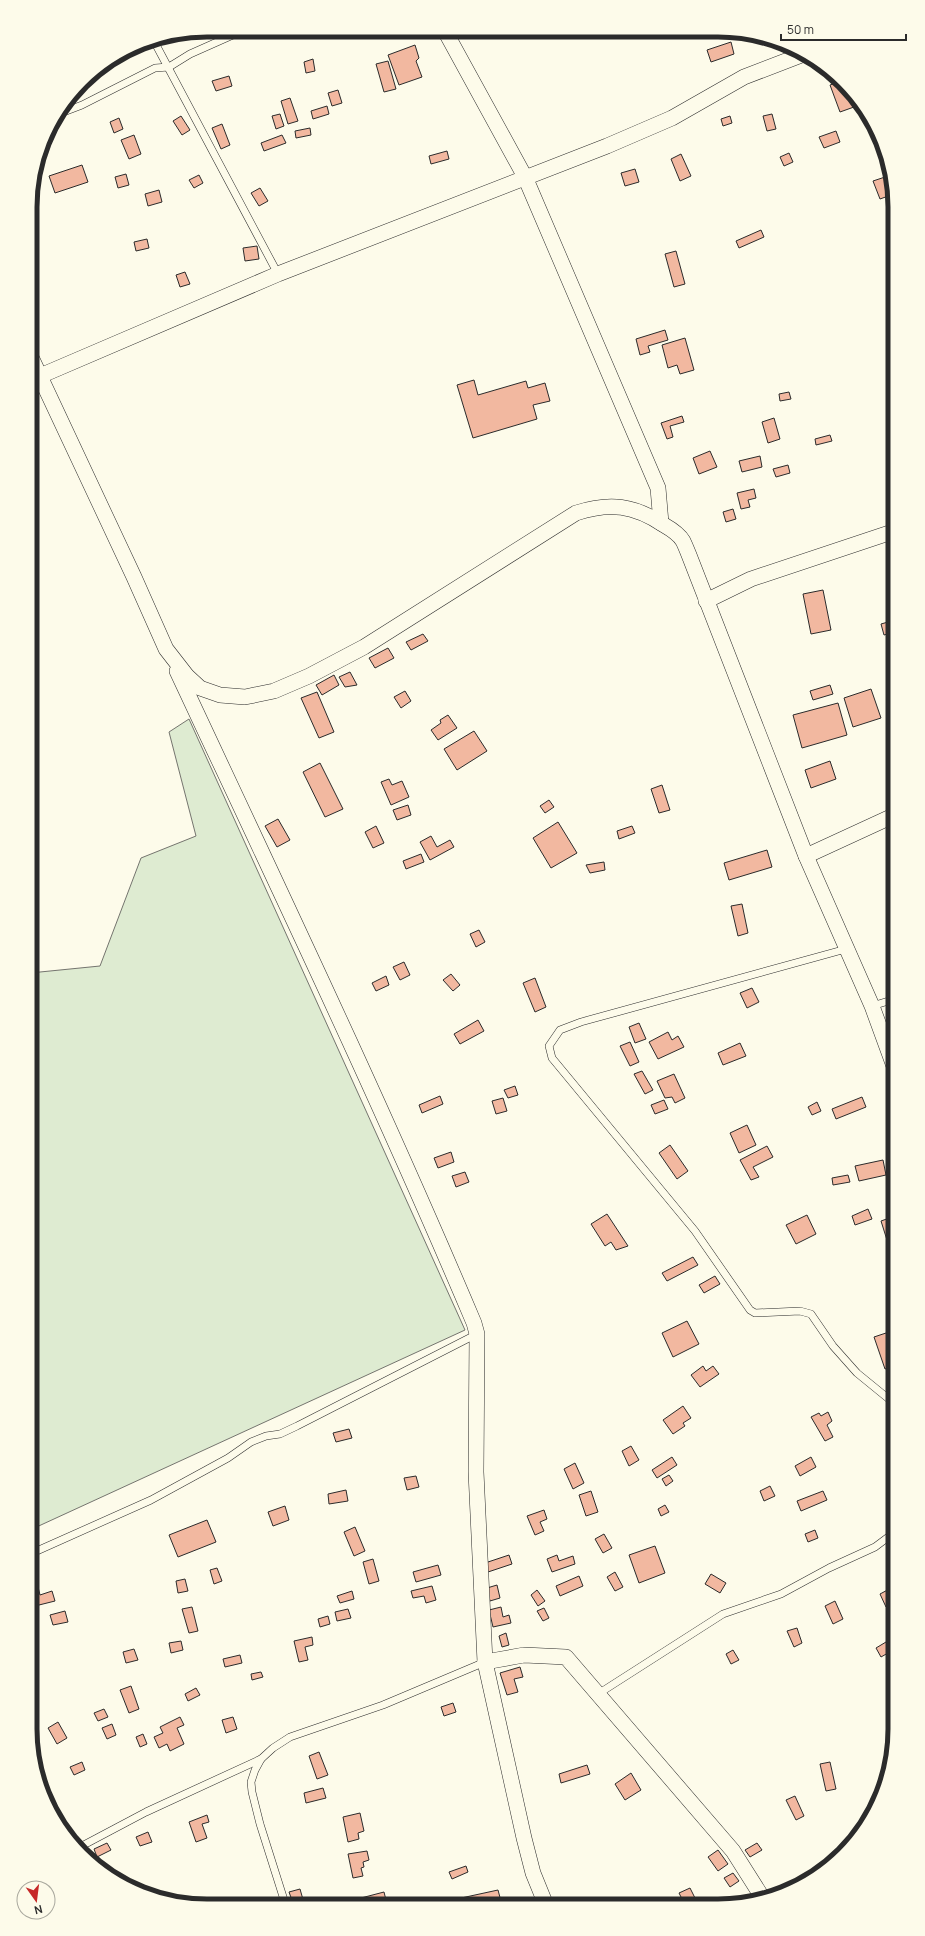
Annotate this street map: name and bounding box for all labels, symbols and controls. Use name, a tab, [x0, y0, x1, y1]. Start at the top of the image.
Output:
scale bar	[781, 16, 906, 42]
text: 50 m	[787, 21, 814, 38]
north arrow	[16, 1880, 56, 1920]
text: N	[33, 1902, 44, 1918]

